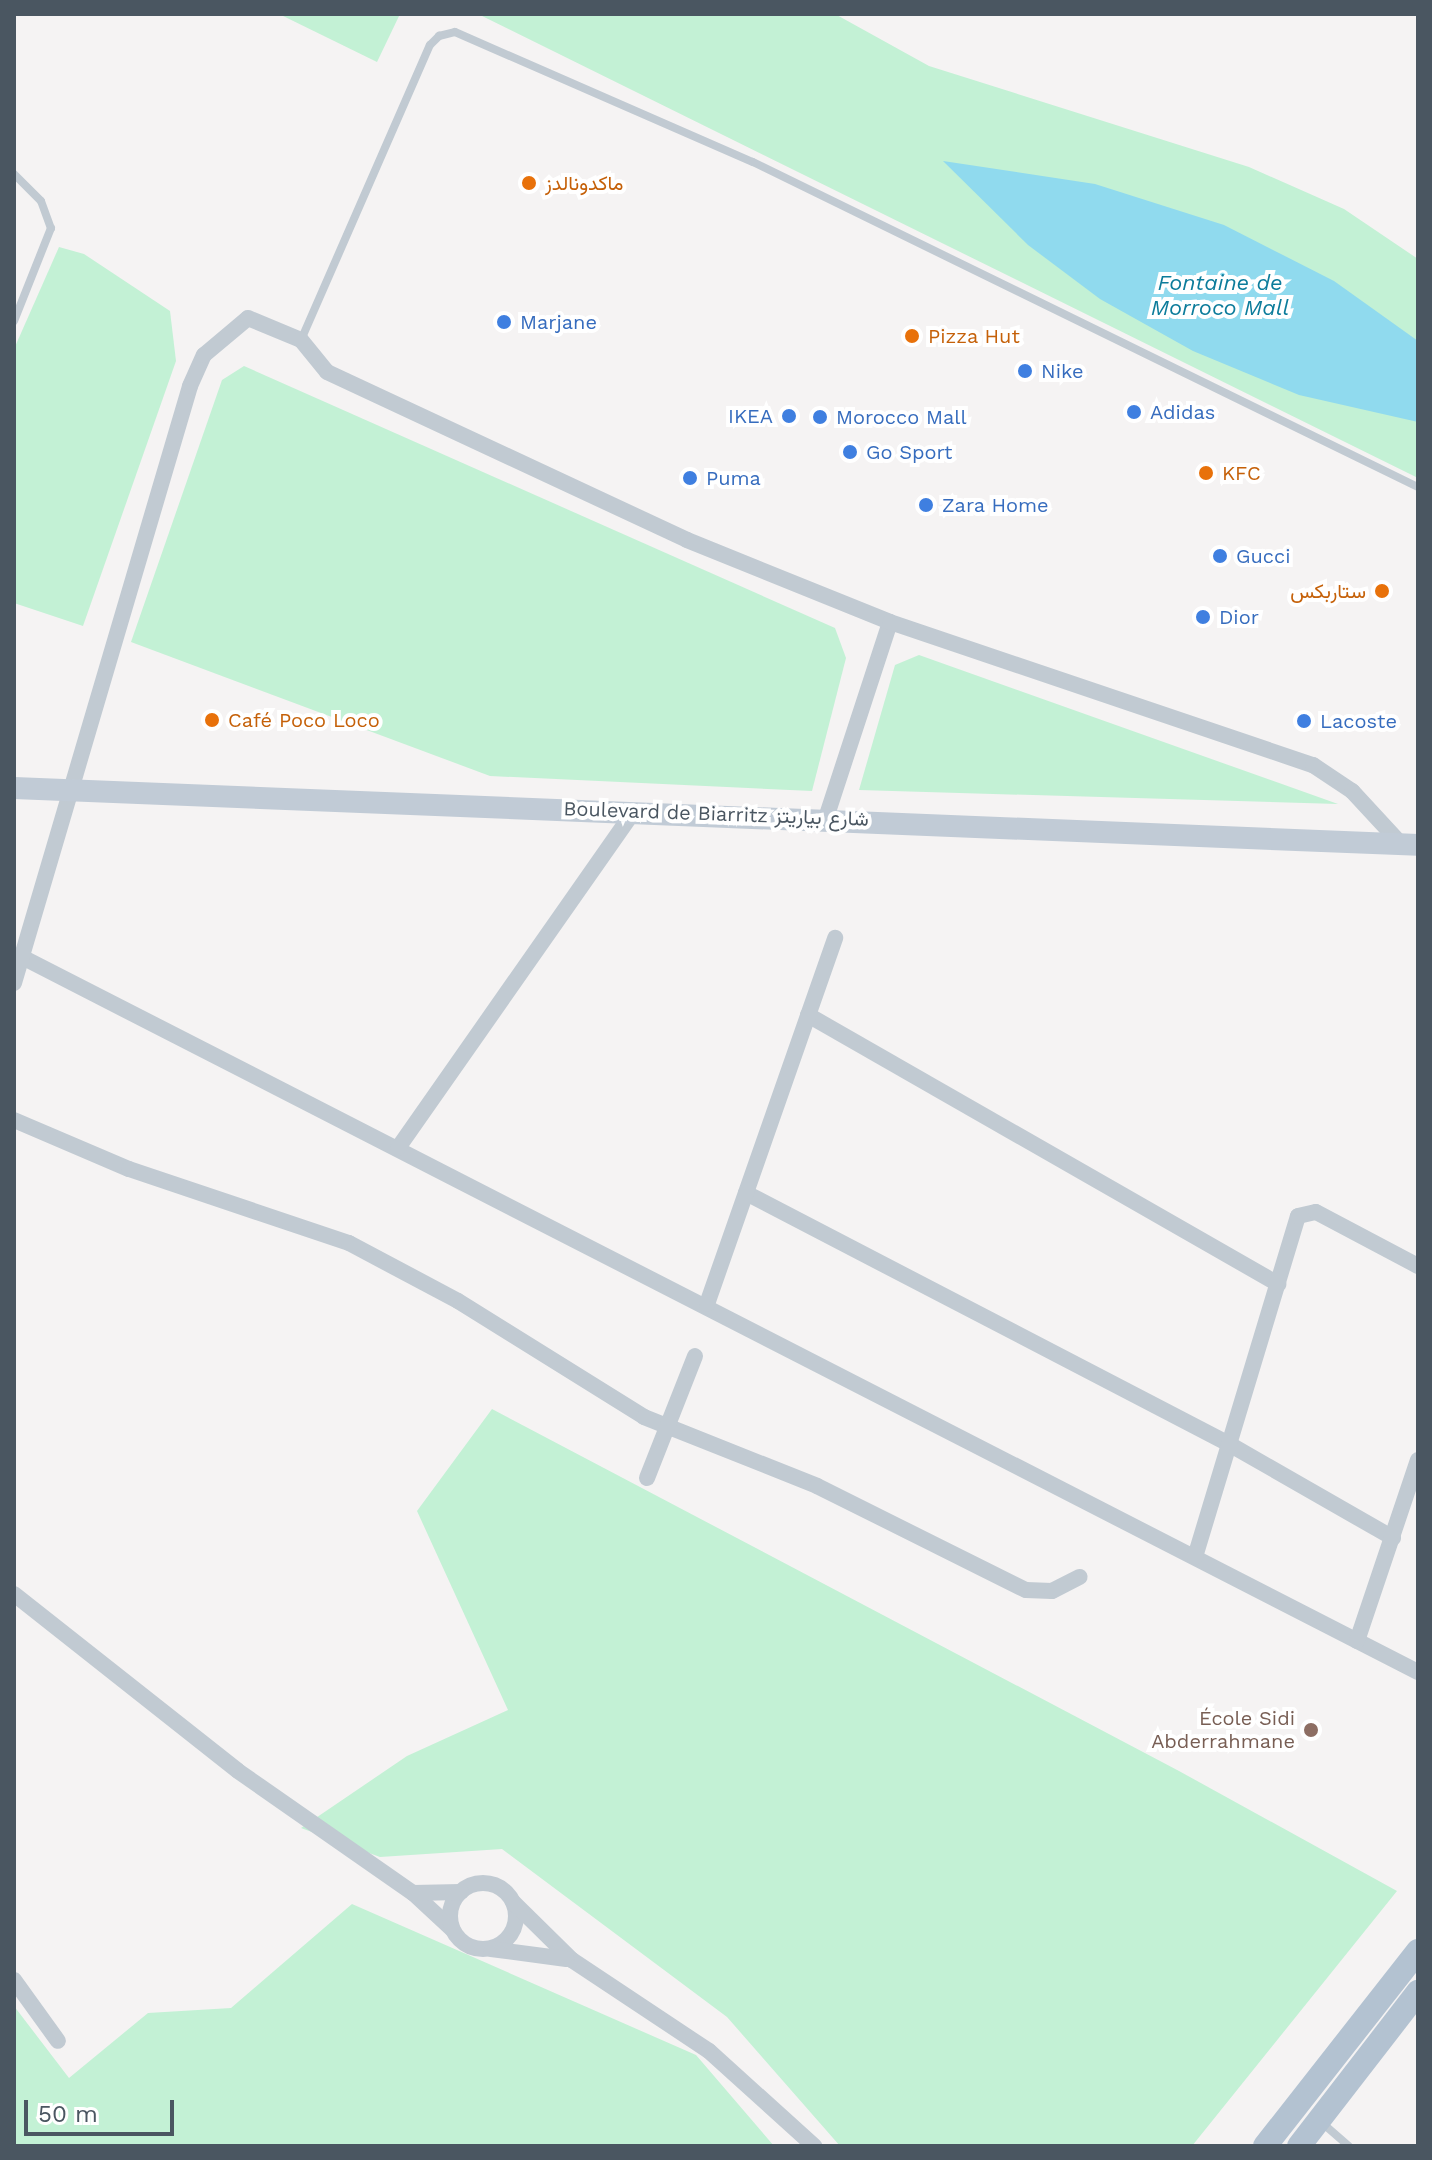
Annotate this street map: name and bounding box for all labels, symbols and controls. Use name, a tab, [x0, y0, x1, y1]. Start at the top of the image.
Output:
place label: ماكدونالدز	[545, 171, 623, 195]
marker: ماكدونالدز	[520, 174, 538, 192]
water label: Fontaine de Morroco Mall	[1151, 269, 1289, 320]
place label: Marjane	[520, 310, 597, 334]
marker: Marjane	[495, 313, 513, 331]
place label: Pizza Hut	[928, 324, 1020, 348]
marker: Pizza Hut	[903, 327, 921, 345]
place label: Nike	[1041, 359, 1084, 383]
marker: Nike	[1016, 362, 1034, 380]
place label: Adidas	[1150, 400, 1215, 424]
marker: Adidas	[1125, 403, 1143, 421]
place label: IKEA	[728, 404, 773, 428]
place label: Morocco Mall	[836, 405, 966, 429]
marker: IKEA	[780, 407, 798, 425]
marker: Morocco Mall	[811, 408, 829, 426]
place label: Go Sport	[866, 440, 952, 464]
marker: Go Sport	[841, 443, 859, 461]
place label: KFC	[1222, 461, 1261, 485]
marker: KFC	[1197, 464, 1215, 482]
place label: Puma	[706, 466, 761, 490]
marker: Puma	[681, 469, 699, 487]
place label: Zara Home	[942, 493, 1049, 517]
marker: Zara Home	[917, 496, 935, 514]
place label: Gucci	[1236, 544, 1291, 568]
marker: Gucci	[1211, 547, 1229, 565]
place label: ستاربكس	[1290, 579, 1366, 603]
marker: ستاربكس	[1373, 582, 1391, 600]
place label: Dior	[1219, 605, 1259, 629]
marker: Dior	[1194, 608, 1212, 626]
place label: Café Poco Loco	[228, 708, 380, 732]
place label: Lacoste	[1320, 709, 1397, 733]
marker: Café Poco Loco	[203, 711, 221, 729]
marker: Lacoste	[1295, 712, 1313, 730]
street label: Boulevard de Biarritz شارع بياريتز	[563, 797, 869, 831]
place label: École Sidi Abderrahmane	[1151, 1706, 1295, 1753]
marker: École Sidi Abderrahmane	[1302, 1721, 1320, 1739]
scale bar	[28, 2084, 178, 2134]
text: 50 m	[38, 2100, 98, 2128]

